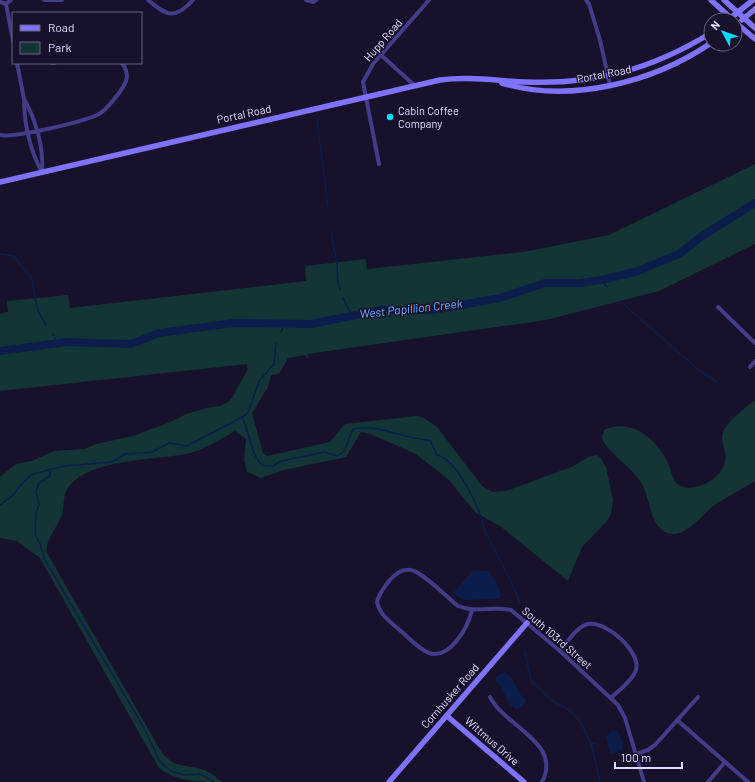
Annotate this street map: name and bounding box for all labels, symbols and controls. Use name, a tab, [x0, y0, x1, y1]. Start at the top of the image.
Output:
legend	[12, 12, 142, 64]
north arrow	[703, 12, 743, 52]
street label: Hupp Road	[361, 16, 405, 63]
text: N	[708, 18, 722, 32]
text: Road	[48, 20, 75, 34]
text: Park	[48, 40, 72, 54]
street label: Portal Road	[576, 62, 632, 85]
street label: Portal Road	[216, 101, 272, 126]
place label: Cabin Coffee Company	[398, 104, 459, 130]
marker: Cabin Coffee Company	[385, 112, 395, 122]
water label: West Papillion Creek	[359, 296, 463, 320]
street label: South 103rd Street	[520, 604, 595, 672]
street label: Cornhusker Road	[418, 661, 481, 731]
street label: Wittmus Drive	[463, 714, 522, 768]
scale bar	[615, 744, 682, 770]
text: 100 m	[621, 750, 651, 764]

